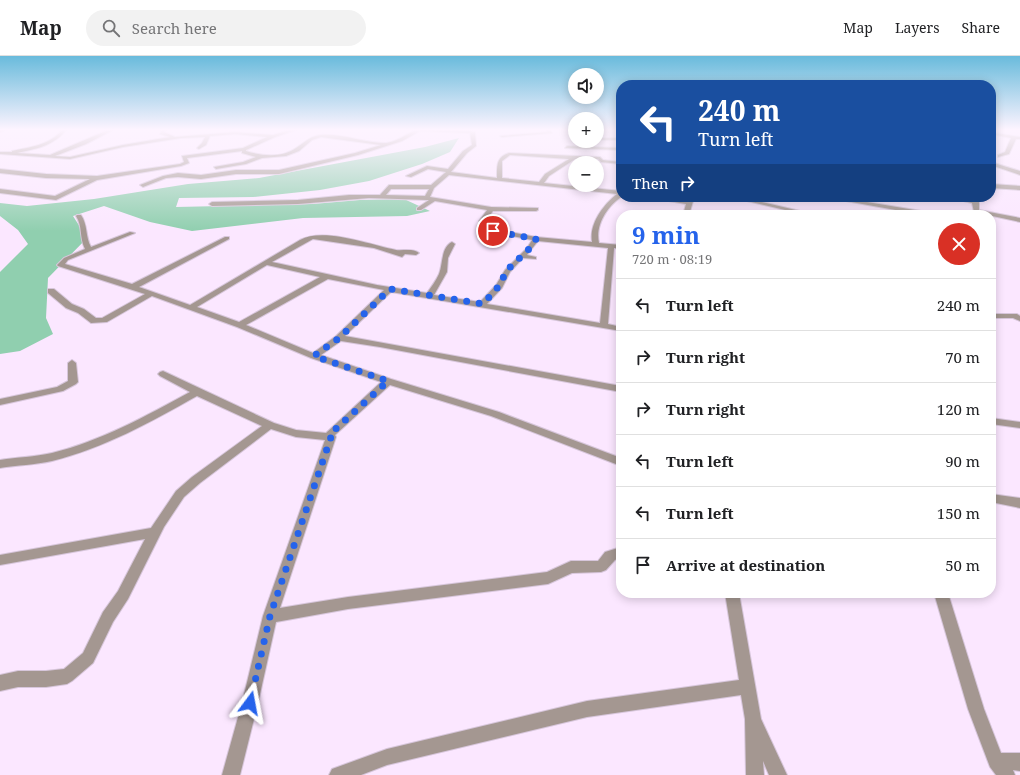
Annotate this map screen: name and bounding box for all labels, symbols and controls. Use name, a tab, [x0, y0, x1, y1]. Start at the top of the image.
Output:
search box	[86, 10, 366, 46]
text: Map	[20, 15, 62, 41]
icon: search	[100, 17, 122, 39]
text: Search here	[132, 18, 217, 38]
text: Map	[843, 18, 873, 37]
text: Layers	[895, 18, 940, 37]
text: Share	[962, 18, 1000, 37]
map controls	[568, 68, 604, 192]
button: sound	[568, 68, 604, 104]
text: 240 m	[698, 91, 780, 129]
icon: left	[632, 96, 684, 148]
button: +	[568, 112, 604, 148]
text: Turn left	[698, 127, 773, 151]
button: −	[568, 156, 604, 192]
icon: right	[676, 172, 698, 194]
text: Then	[632, 173, 668, 193]
pin	[476, 214, 510, 248]
text: 9 min	[632, 218, 700, 251]
icon: arrive	[482, 220, 504, 242]
button: close	[938, 223, 980, 265]
text: 720 m · 08:19	[632, 250, 712, 268]
icon: left	[632, 294, 654, 316]
text: Turn left	[666, 295, 734, 315]
text: 240 m	[937, 295, 980, 315]
icon: right	[632, 346, 654, 368]
text: Turn right	[666, 347, 745, 367]
text: 70 m	[945, 347, 980, 367]
icon: right	[632, 398, 654, 420]
text: Turn right	[666, 399, 745, 419]
text: 120 m	[937, 399, 980, 419]
icon: left	[632, 450, 654, 472]
text: Turn left	[666, 451, 734, 471]
text: 90 m	[945, 451, 980, 471]
icon: left	[632, 502, 654, 524]
text: Turn left	[666, 503, 734, 523]
text: 150 m	[937, 503, 980, 523]
icon: arrive	[632, 554, 654, 576]
text: Arrive at destination	[666, 555, 825, 575]
text: 50 m	[945, 555, 980, 575]
position arrow	[229, 682, 271, 724]

